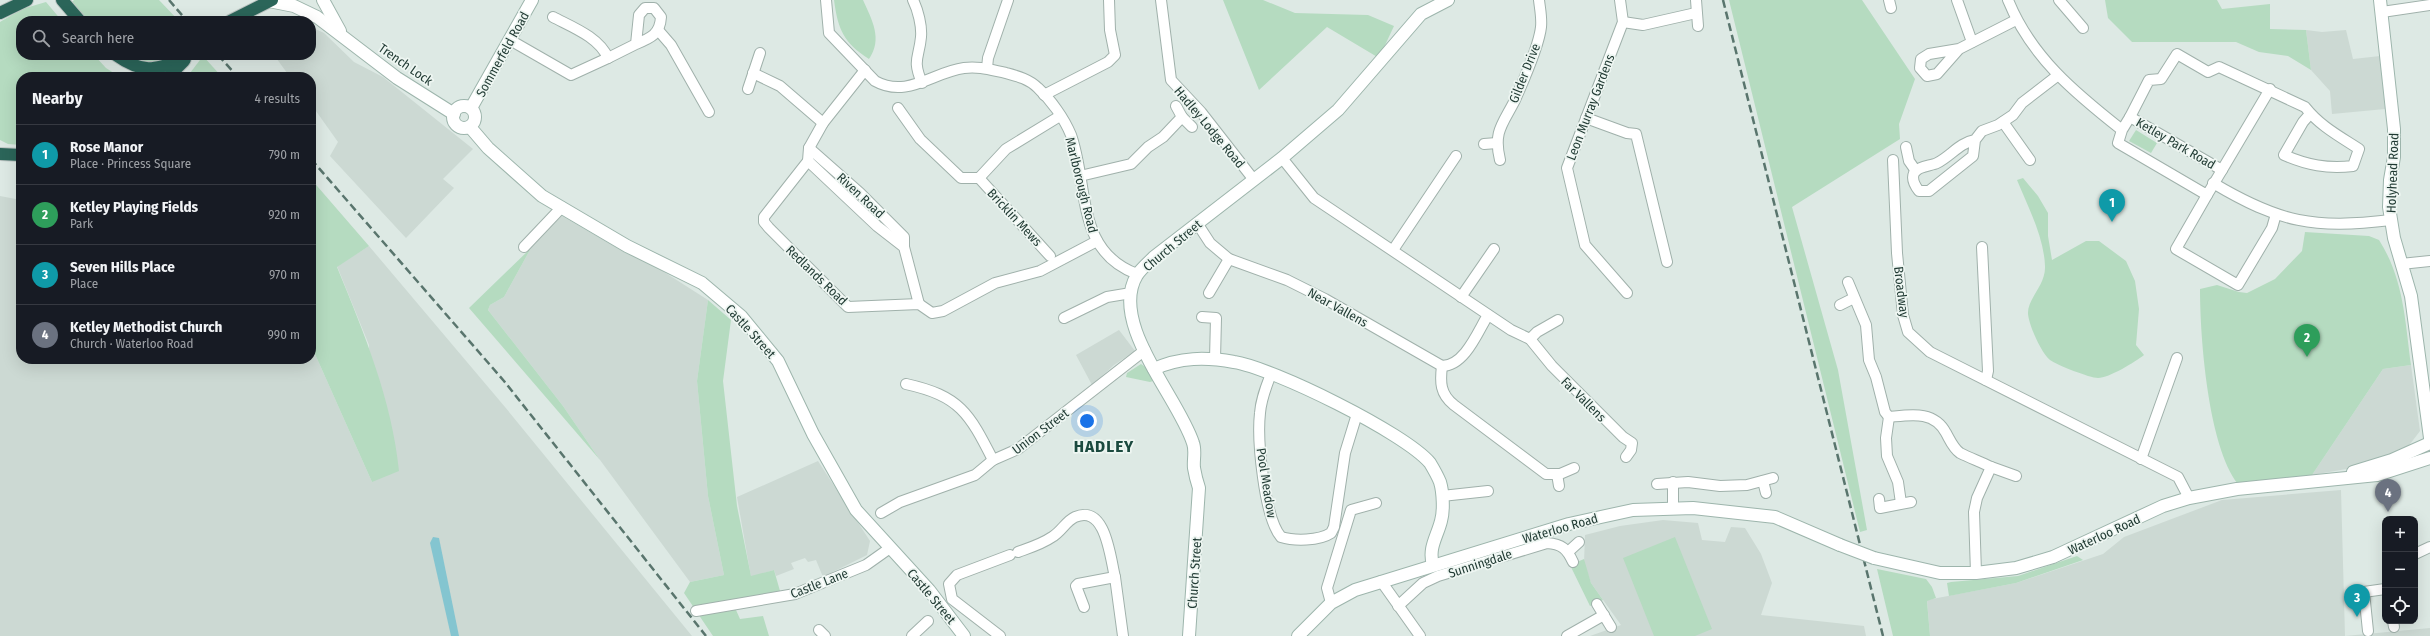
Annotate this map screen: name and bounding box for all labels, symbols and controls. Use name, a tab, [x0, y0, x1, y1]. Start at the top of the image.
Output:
street label: Sommerfeld Road	[473, 9, 532, 99]
search box	[16, 16, 316, 60]
icon: search	[30, 27, 52, 49]
text: Search here	[62, 29, 134, 47]
street label: Trench Lock	[376, 40, 436, 89]
street label: Gilder Drive	[1506, 41, 1543, 105]
street label: Leon Murray Gardens	[1563, 52, 1618, 162]
street label: Hadley Lodge Road	[1171, 84, 1248, 171]
text: Nearby	[32, 88, 83, 109]
text: 4 results	[254, 91, 300, 106]
street label: Ketley Park Road	[2133, 115, 2218, 172]
street label: Holyhead Road	[2384, 133, 2401, 213]
street label: Marlborough Road	[1062, 136, 1101, 235]
text: Rose Manor	[70, 138, 143, 156]
text: 1	[42, 147, 48, 162]
text: 790 m	[269, 147, 300, 162]
text: Place · Princess Square	[70, 156, 191, 171]
street label: Riven Road	[834, 170, 887, 221]
street label: Bricklin Mews	[984, 186, 1045, 249]
pin: 1	[2099, 189, 2125, 222]
text: Ketley Playing Fields	[70, 198, 198, 216]
text: 2	[42, 207, 48, 222]
text: 920 m	[268, 207, 300, 222]
text: Park	[70, 216, 93, 231]
street label: Church Street	[1140, 216, 1205, 274]
street label: Redlands Road	[783, 242, 850, 308]
text: Seven Hills Place	[70, 258, 175, 276]
street label: Broadway	[1891, 266, 1912, 319]
text: 3	[42, 267, 48, 282]
text: 970 m	[269, 267, 300, 282]
text: Place	[70, 276, 98, 291]
street label: Near Vallens	[1305, 285, 1371, 330]
street label: Castle Street	[723, 301, 779, 362]
text: Ketley Methodist Church	[70, 318, 222, 336]
pin: 2	[2294, 324, 2320, 357]
text: 4	[42, 327, 48, 342]
text: 990 m	[268, 327, 300, 342]
text: Church · Waterloo Road	[70, 336, 193, 351]
street label: Far Vallens	[1558, 374, 1609, 425]
street label: Union Street	[1009, 405, 1072, 457]
your location	[1077, 411, 1097, 431]
district label: HADLEY	[1074, 436, 1134, 457]
street label: Pool Meadow	[1254, 447, 1280, 520]
pin: 4	[2375, 479, 2401, 512]
street label: Waterloo Road	[1521, 511, 1600, 546]
street label: Waterloo Road	[2066, 511, 2143, 558]
map controls	[2382, 516, 2418, 624]
button: +	[2382, 516, 2418, 552]
street label: Church Street	[1185, 536, 1205, 609]
street label: Sunningdale	[1446, 546, 1514, 581]
button: −	[2382, 552, 2418, 588]
street label: Castle Lane	[788, 566, 850, 601]
street label: Castle Street	[904, 566, 959, 627]
pin: 3	[2344, 584, 2370, 617]
button: locate	[2382, 588, 2418, 624]

